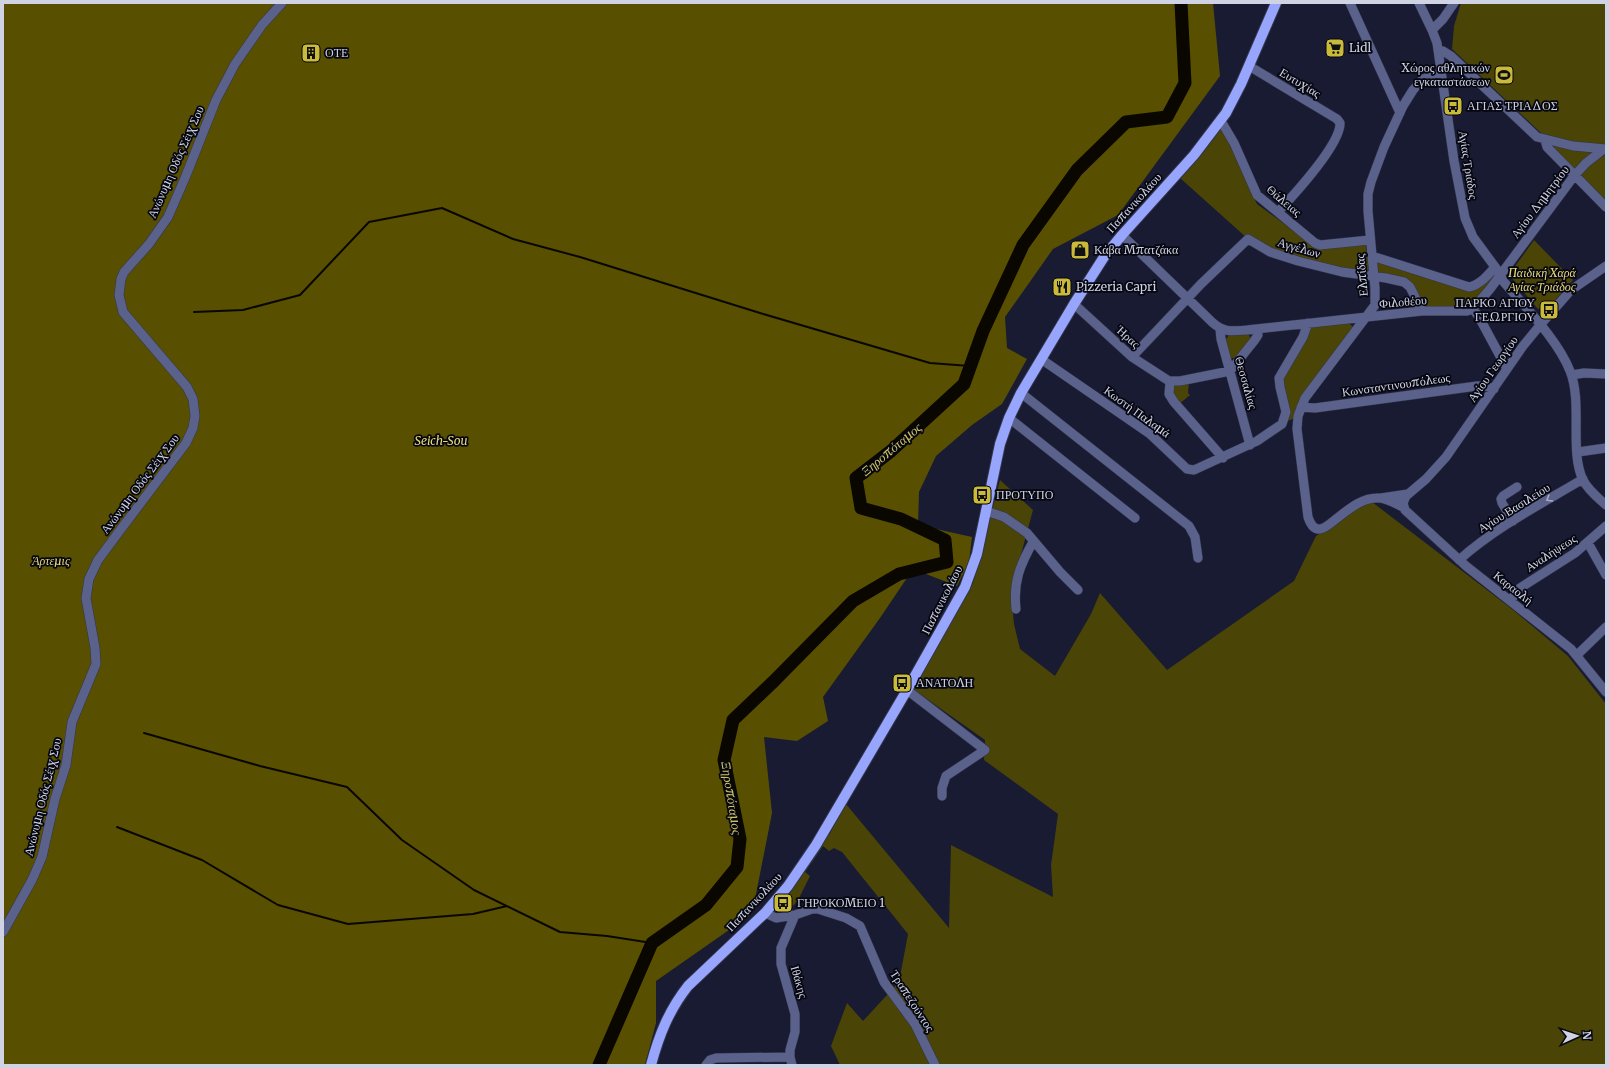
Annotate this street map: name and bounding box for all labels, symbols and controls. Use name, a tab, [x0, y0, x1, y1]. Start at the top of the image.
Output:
supermarket icon: Lidl	[1324, 37, 1346, 59]
place label: Lidl	[1349, 40, 1372, 55]
building icon: ΟΤΕ	[300, 42, 322, 64]
place label: ΟΤΕ	[325, 45, 348, 60]
place label: Χώρος αθλητικών εγκαταστάσεων	[1401, 60, 1491, 89]
street label: Ευτυχίας	[1277, 64, 1324, 101]
sports icon: Χώρος αθλητικών εγκαταστάσεων	[1493, 64, 1515, 86]
bus stop icon: ΑΓΙΑΣ ΤΡΙΑΔΟΣ	[1442, 95, 1464, 117]
place label: ΑΓΙΑΣ ΤΡΙΑΔΟΣ	[1467, 98, 1558, 113]
street label: Ανώνυμη Οδός Σέιχ Σου	[144, 103, 207, 220]
street label: Αγίας Τριάδος	[1456, 129, 1481, 201]
street label: Αγίου Δημητρίου	[1507, 162, 1572, 241]
street label: Παπανικολάου	[1103, 170, 1164, 236]
street label: Θάλειας	[1264, 182, 1305, 220]
street label: Αγγέλων	[1276, 234, 1323, 261]
shop icon: Κάβα Μπατζάκα	[1069, 239, 1091, 261]
place label: Κάβα Μπατζάκα	[1094, 242, 1179, 257]
street label: Ελπίδας	[1352, 253, 1371, 297]
park label: Παιδική Χαρά Αγίας Τριάδος	[1507, 265, 1577, 294]
restaurant icon: Pizzeria Capri	[1051, 276, 1073, 298]
place label: Pizzeria Capri	[1076, 279, 1156, 294]
street label: Φιλοθέου	[1379, 292, 1427, 311]
place label: ΠΑΡΚΟ ΑΓΙΟΥ ΓΕΩΡΓΙΟΥ	[1455, 295, 1535, 324]
bus stop icon: ΠΑΡΚΟ ΑΓΙΟΥ ΓΕΩΡΓΙΟΥ	[1538, 299, 1560, 321]
street label: Ήρας	[1113, 321, 1143, 351]
street label: Αγίου Γεωργίου	[1464, 333, 1521, 405]
street label: Θεσσαλίας	[1232, 355, 1261, 411]
street label: Κωνσταντινουπόλεως	[1341, 369, 1451, 400]
street label: Κωστή Παλαμά	[1101, 382, 1174, 441]
water label: Ξηροπόταμος	[857, 419, 926, 480]
street label: Ανώνυμη Οδός Σέιχ Σου	[97, 431, 182, 537]
park label: Seich-Sou	[414, 433, 468, 448]
street label: Αγίου Βασιλείου	[1475, 479, 1553, 536]
bus stop icon: ΠΡΟΤΥΠΟ	[971, 484, 993, 506]
place label: ΠΡΟΤΥΠΟ	[996, 487, 1054, 502]
one-way arrow	[1546, 495, 1553, 502]
street label: Αναλήψεως	[1522, 530, 1579, 575]
park label: Άρτεμις	[31, 553, 70, 568]
street label: Παπανικολάου	[918, 563, 965, 637]
street label: Καραολή	[1491, 568, 1536, 608]
bus stop icon: ΑΝΑΤΟΛΗ	[891, 672, 913, 694]
place label: ΑΝΑΤΟΛΗ	[916, 675, 973, 690]
street label: Ανώνυμη Οδός Σέιχ Σου	[21, 736, 64, 857]
water label: Ξηροπόταμος	[717, 760, 746, 837]
street label: Παπανικολάου	[722, 869, 785, 934]
bus stop icon: ΓΗΡΟΚΟΜΕΙΟ 1	[772, 892, 794, 914]
place label: ΓΗΡΟΚΟΜΕΙΟ 1	[797, 895, 885, 910]
street label: Ιθάκης	[788, 964, 811, 1000]
street label: Τραπεζούντος	[887, 967, 938, 1035]
north arrow	[1557, 1016, 1597, 1056]
text: N	[1580, 1031, 1594, 1040]

